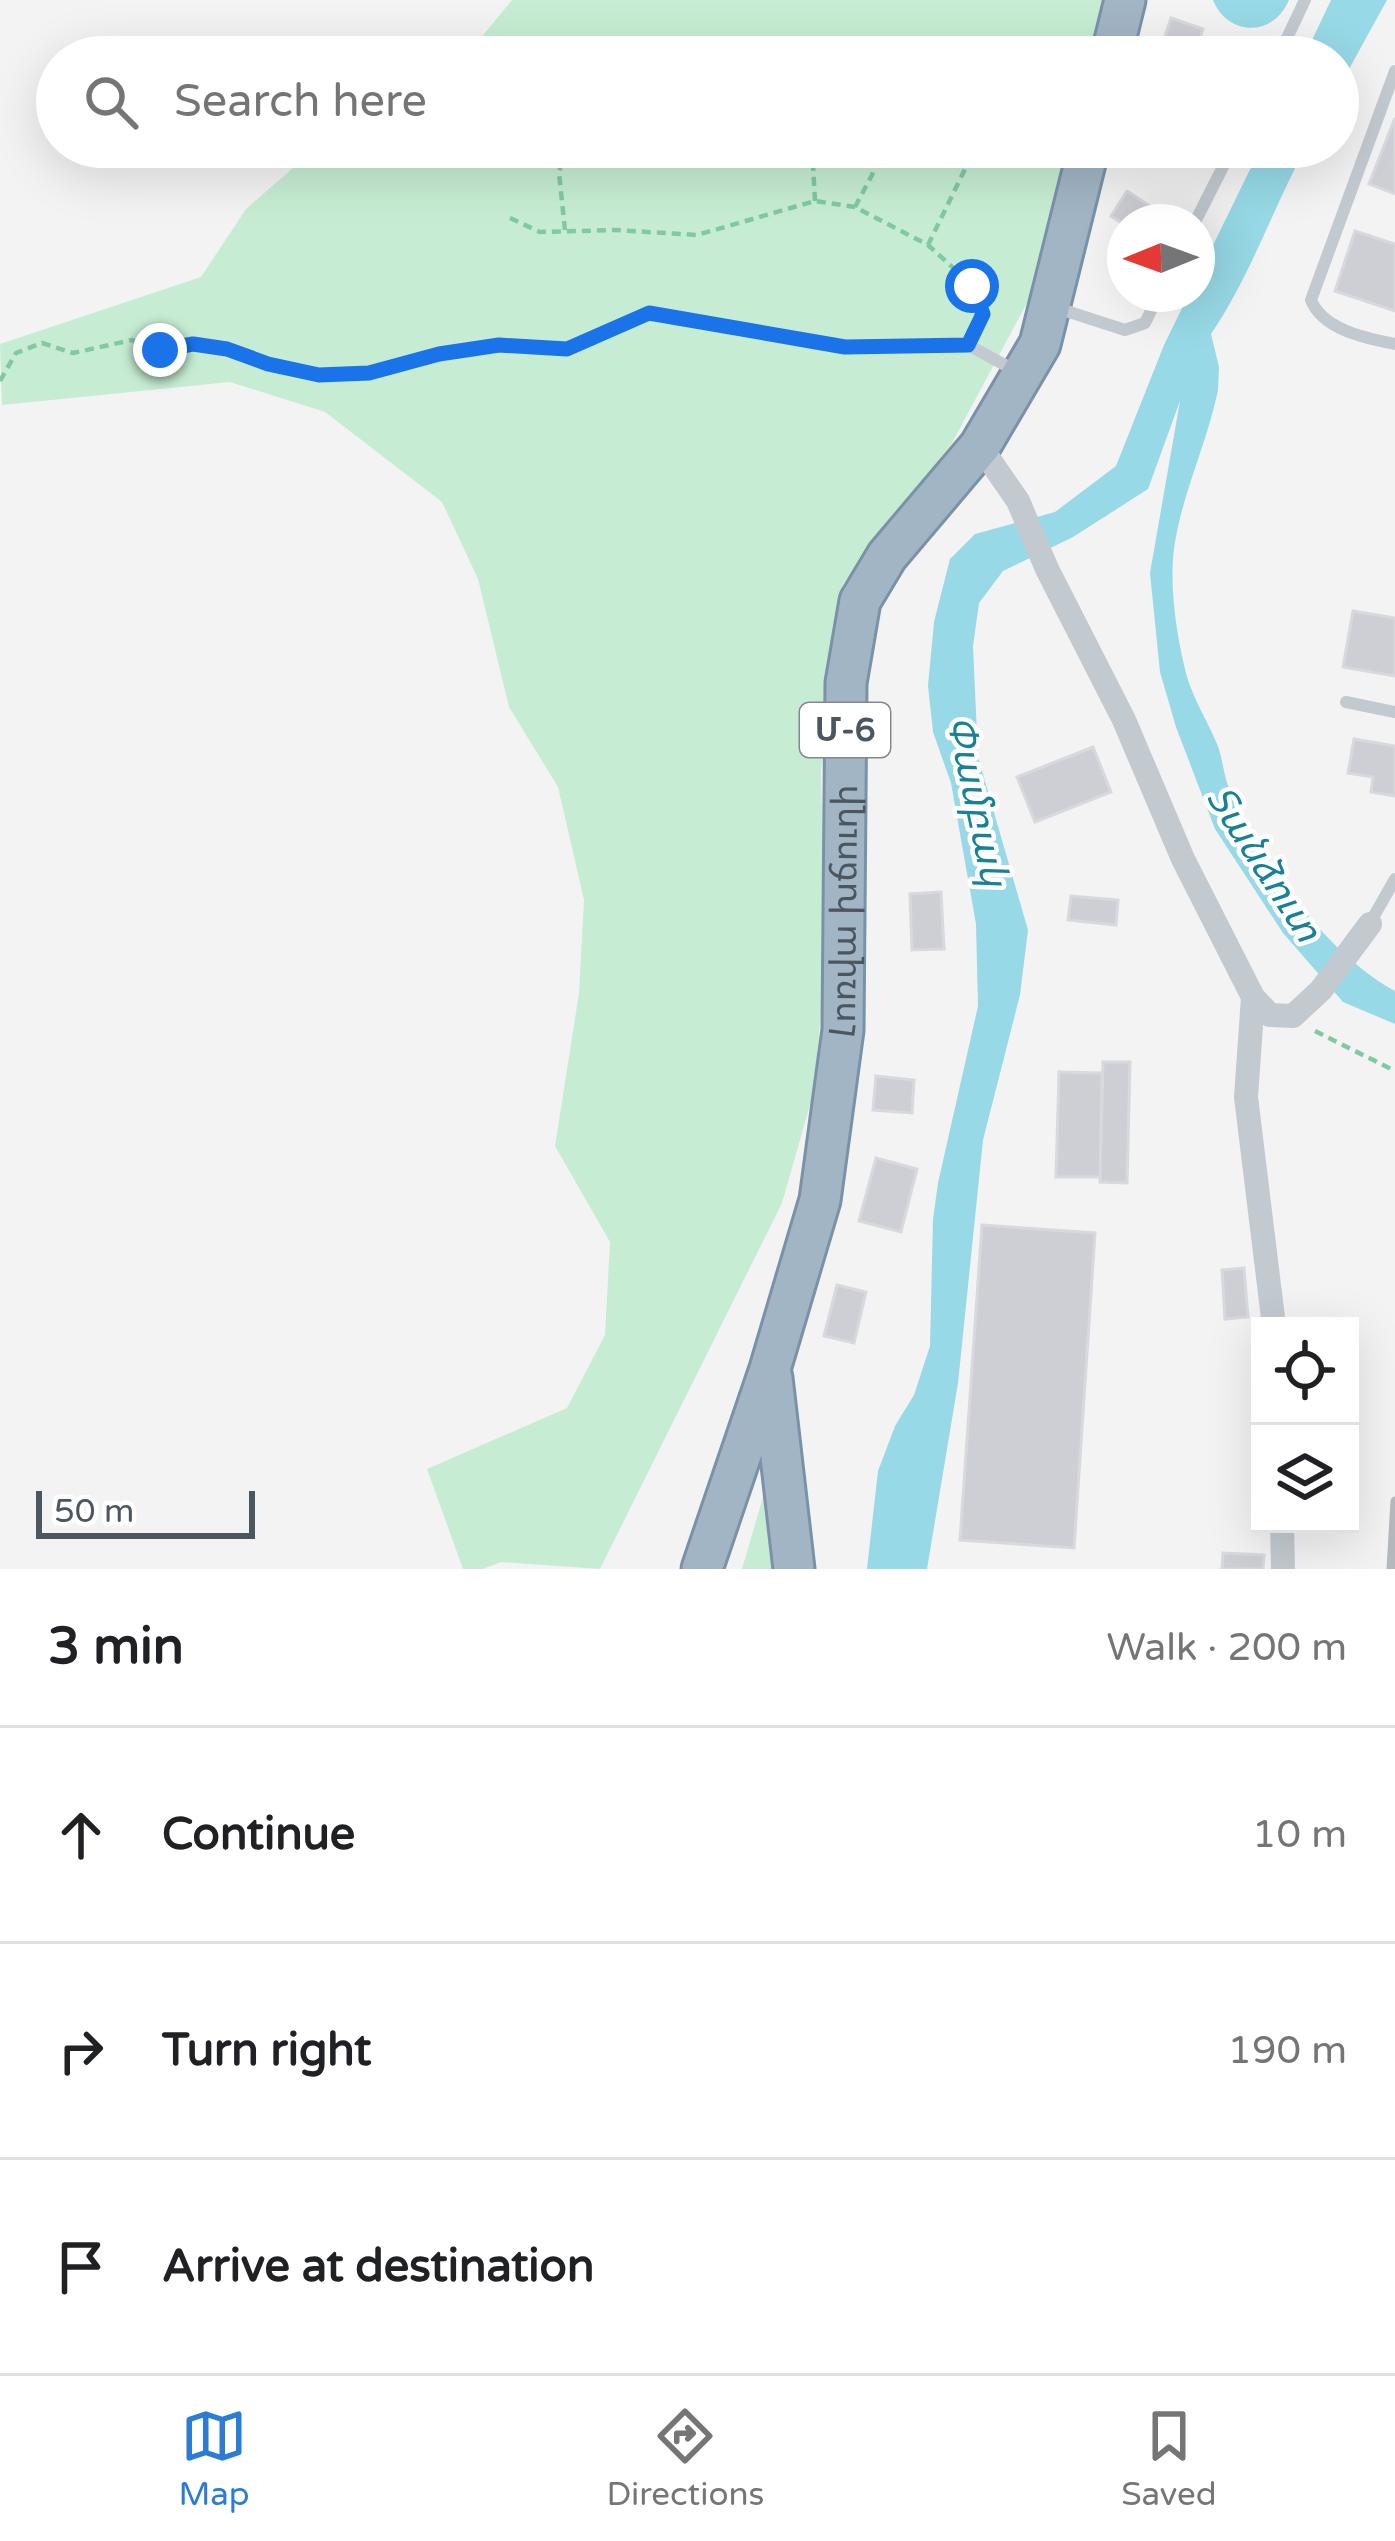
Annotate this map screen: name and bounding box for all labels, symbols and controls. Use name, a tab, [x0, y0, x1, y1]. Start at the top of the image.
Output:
search box	[36, 36, 1359, 168]
icon: search	[78, 69, 144, 135]
text: Search here	[174, 75, 427, 129]
north arrow	[1107, 204, 1215, 312]
route start	[945, 259, 999, 313]
route end	[133, 323, 187, 377]
road number: Մ-6	[800, 703, 890, 757]
water label: Փամբակ	[936, 711, 1018, 892]
water label: Տանձուտ	[1196, 777, 1332, 951]
street label: Լոռվա խճուղի	[821, 784, 867, 1040]
map controls	[1251, 1317, 1359, 1533]
button: locate	[1251, 1317, 1359, 1425]
button: layers	[1251, 1425, 1359, 1533]
scale bar	[36, 1485, 255, 1538]
text: 50 m	[54, 1492, 134, 1531]
text: 3 min	[48, 1616, 184, 1678]
text: Walk · 200 m	[1106, 1624, 1347, 1671]
icon: ahead	[48, 1802, 114, 1868]
text: Continue	[162, 1808, 355, 1862]
text: 10 m	[1252, 1811, 1347, 1858]
icon: right	[48, 2018, 114, 2084]
text: Turn right	[162, 2024, 371, 2078]
text: 190 m	[1228, 2027, 1347, 2074]
icon: arrive	[48, 2234, 114, 2300]
text: Arrive at destination	[162, 2240, 594, 2294]
tab: Map	[178, 2403, 250, 2514]
tab: Directions	[606, 2403, 764, 2514]
tab: Saved	[1121, 2403, 1217, 2514]

